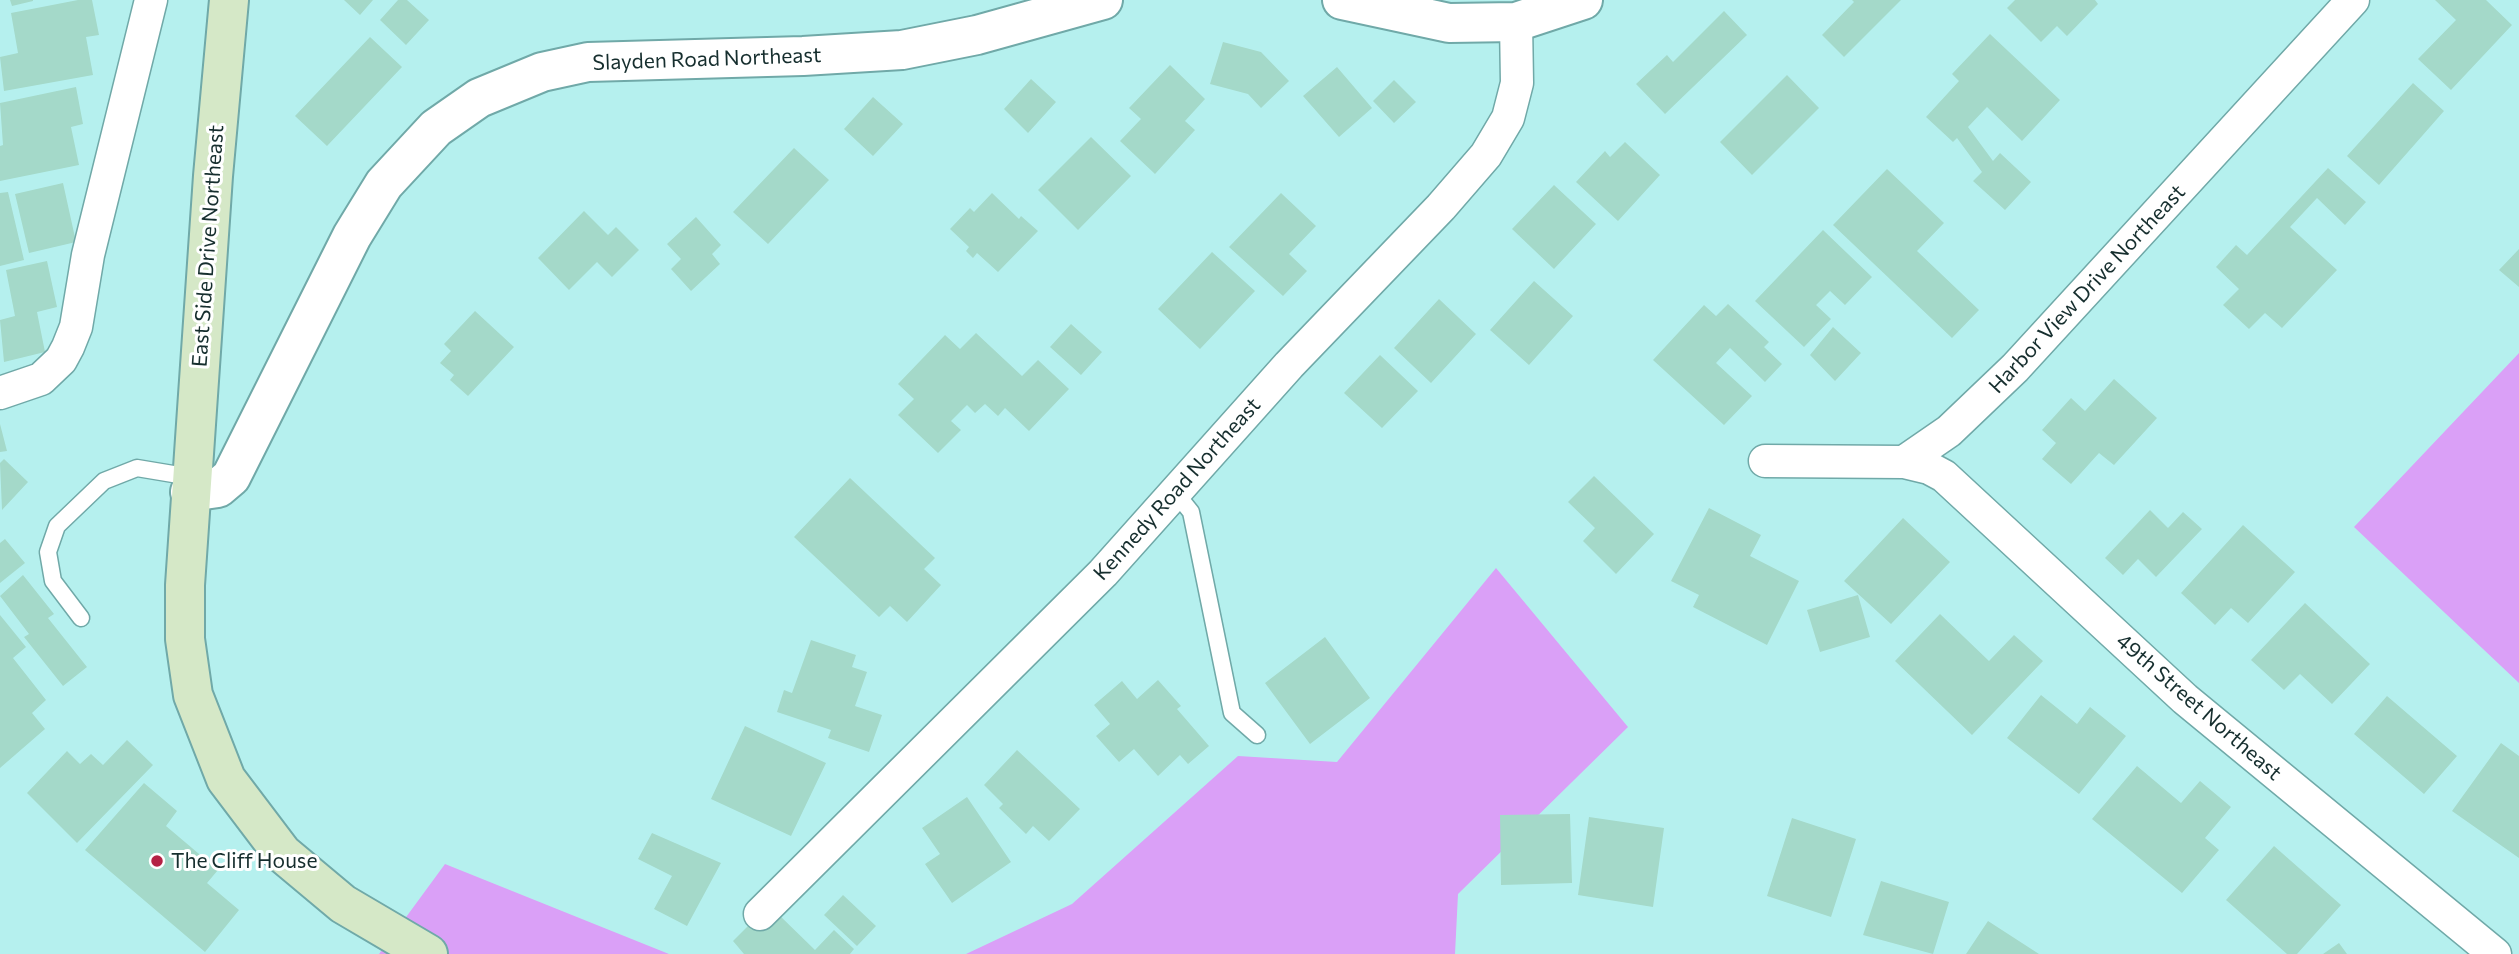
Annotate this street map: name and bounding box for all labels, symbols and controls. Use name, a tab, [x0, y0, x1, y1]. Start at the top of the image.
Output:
street label: Slayden Road Northeast	[592, 42, 822, 76]
street label: East Side Drive Northeast	[187, 124, 229, 368]
street label: Harbor View Drive Northeast	[1984, 179, 2190, 399]
street label: Kennedy Road Northeast	[1088, 392, 1266, 586]
street label: 49th Street Northeast	[2111, 628, 2287, 786]
place label: The Cliff House	[171, 848, 317, 874]
marker: The Cliff House	[149, 853, 165, 869]

